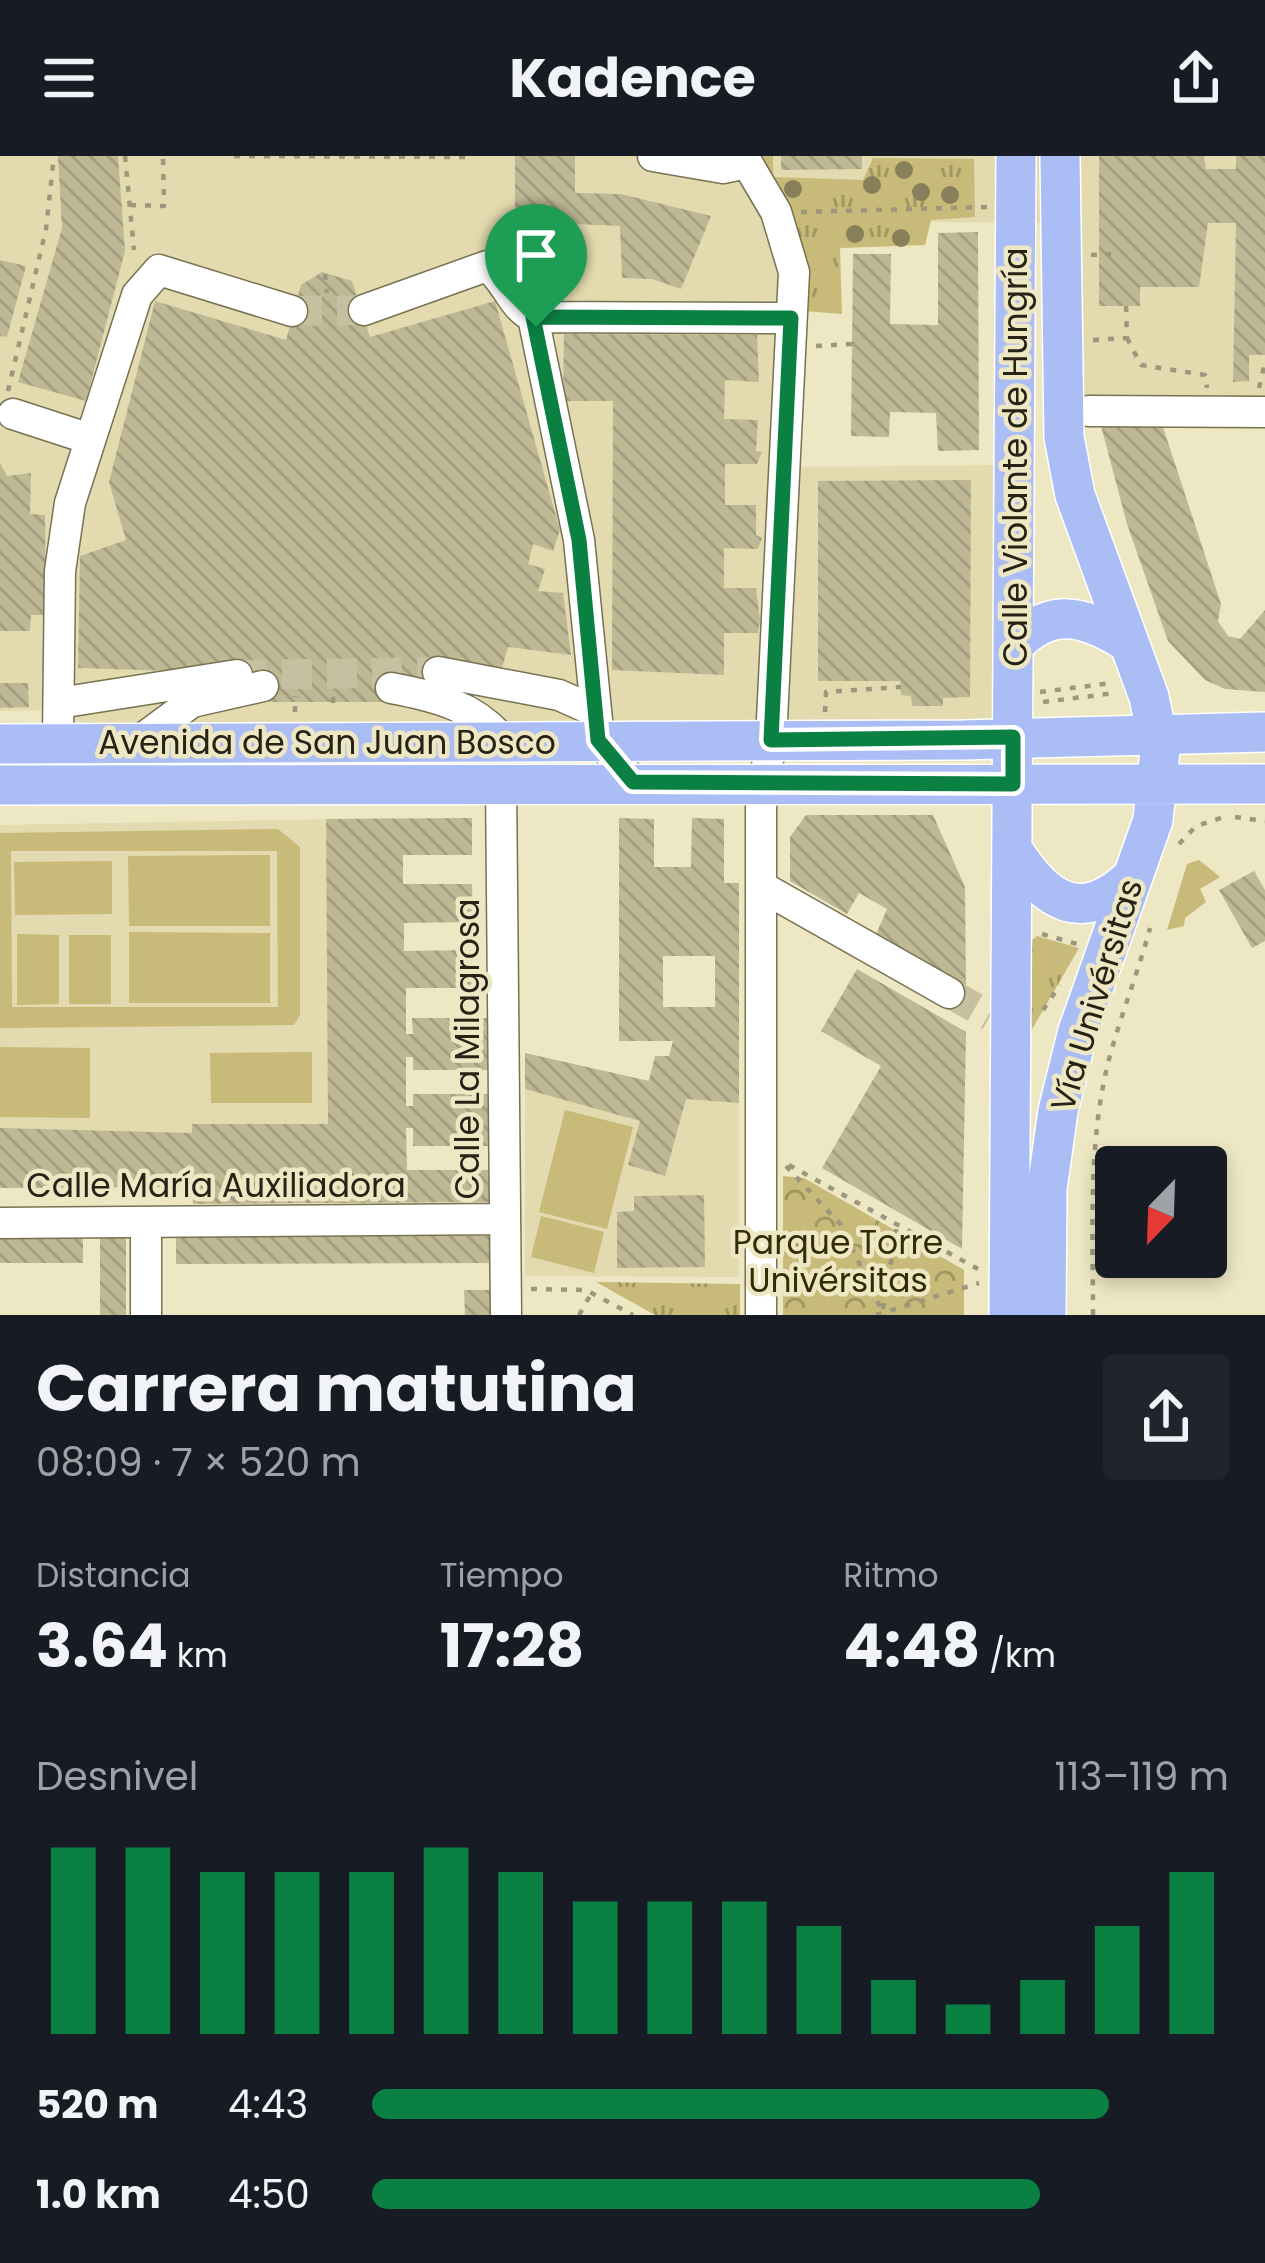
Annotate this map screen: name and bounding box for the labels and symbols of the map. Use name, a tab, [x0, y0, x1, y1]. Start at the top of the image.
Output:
pin	[485, 204, 587, 327]
street label: Calle Violante de Hungría	[992, 247, 1039, 667]
street label: Avenida de San Juan Bosco	[98, 719, 556, 766]
street label: Vía Univérsitas	[1039, 873, 1154, 1117]
street label: Calle La Milagrosa	[444, 899, 491, 1199]
north arrow	[1095, 1146, 1227, 1278]
street label: Calle María Auxiliadora	[26, 1162, 406, 1209]
park label: Parque Torre Univérsitas	[733, 1219, 943, 1304]

